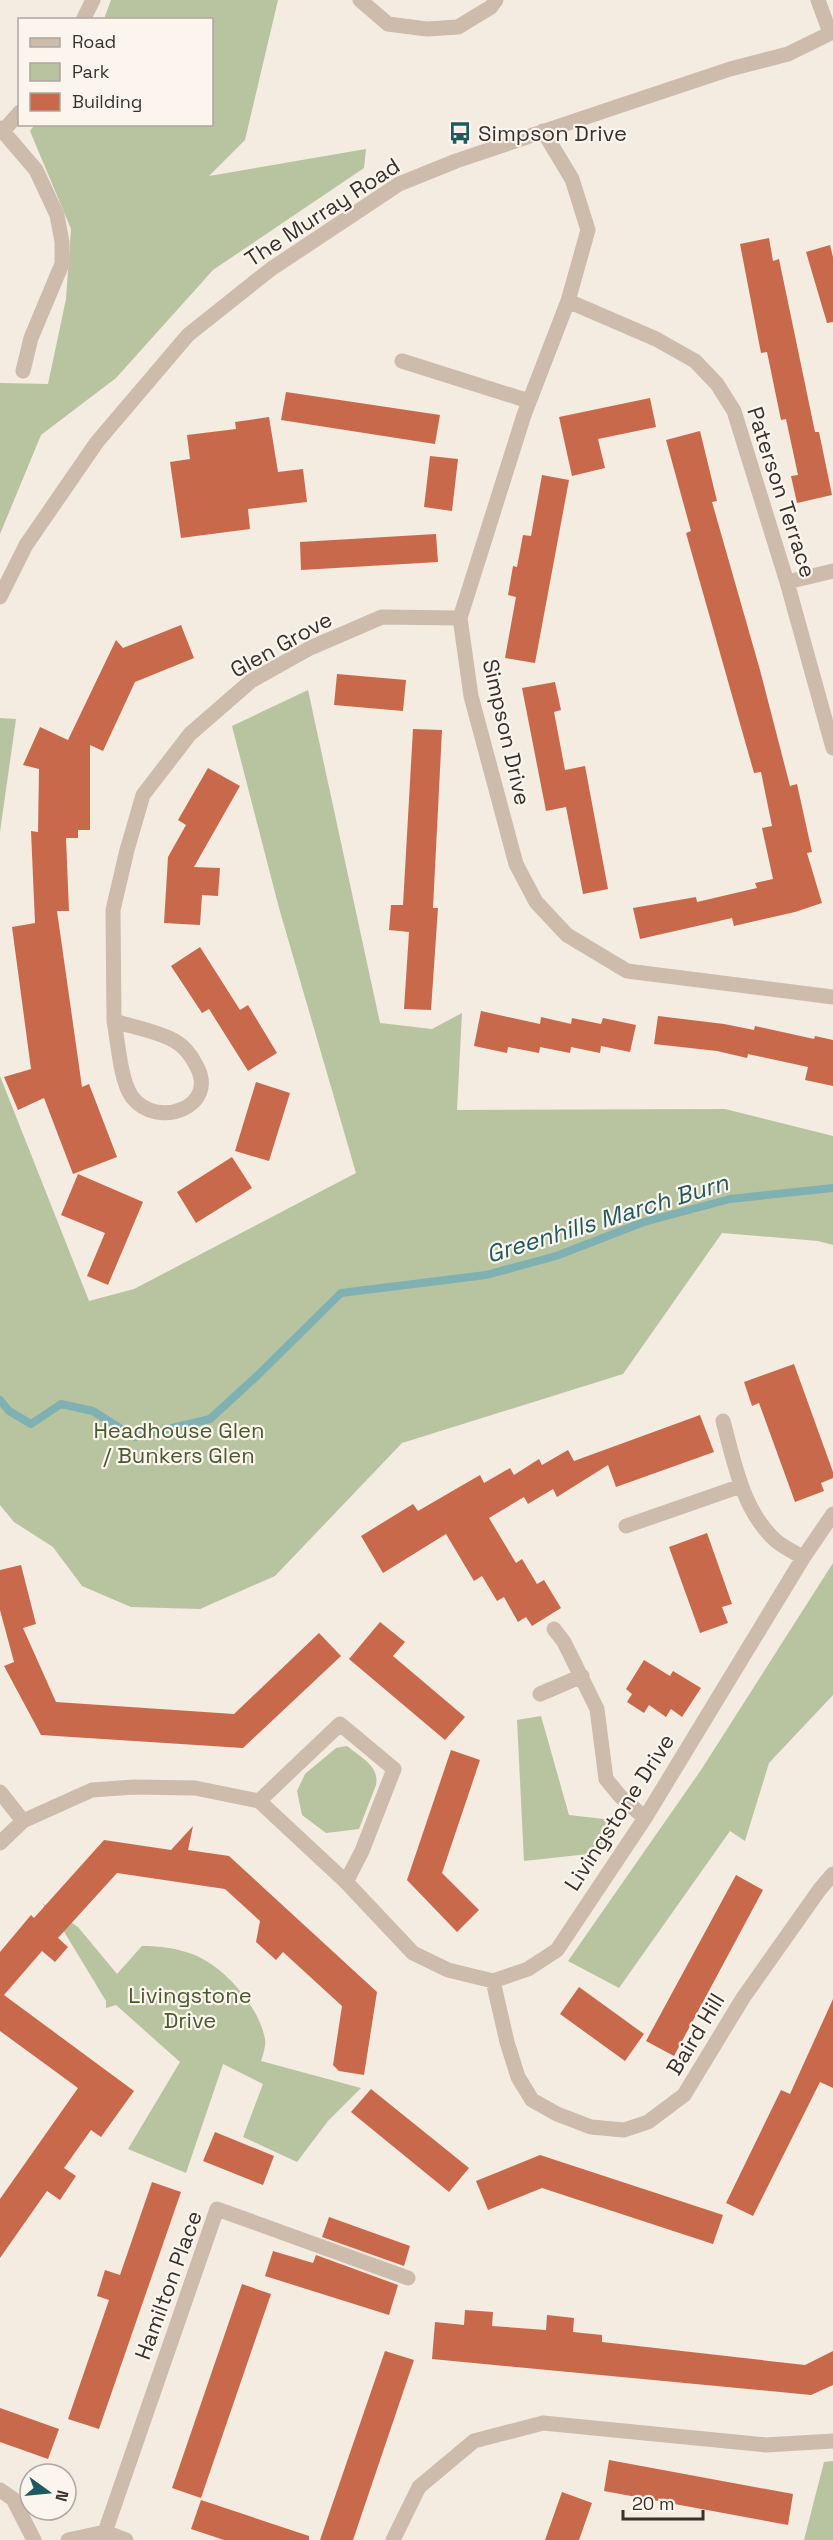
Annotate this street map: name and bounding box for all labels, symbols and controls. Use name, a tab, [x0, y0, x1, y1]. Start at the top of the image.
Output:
legend	[18, 18, 213, 126]
text: Road	[72, 30, 116, 53]
text: Park	[72, 60, 110, 83]
text: Building	[72, 90, 142, 113]
place label: Simpson Drive	[478, 119, 627, 147]
bus stop icon: Simpson Drive	[447, 120, 473, 146]
street label: The Murray Road	[239, 151, 405, 273]
street label: Paterson Terrace	[741, 403, 823, 581]
street label: Glen Grove	[225, 605, 337, 683]
street label: Simpson Drive	[477, 656, 537, 808]
water label: Greenhills March Burn	[482, 1166, 733, 1270]
park label: Headhouse Glen / Bunkers Glen	[93, 1416, 265, 1469]
street label: Livingstone Drive	[558, 1728, 680, 1896]
park label: Livingstone Drive	[128, 1981, 252, 2034]
street label: Baird Hill	[660, 1988, 730, 2080]
street label: Hamilton Place	[128, 2207, 208, 2363]
north arrow	[18, 2462, 78, 2522]
scale bar	[623, 2483, 702, 2521]
text: N	[50, 2488, 74, 2504]
text: 20 m	[632, 2492, 675, 2515]

